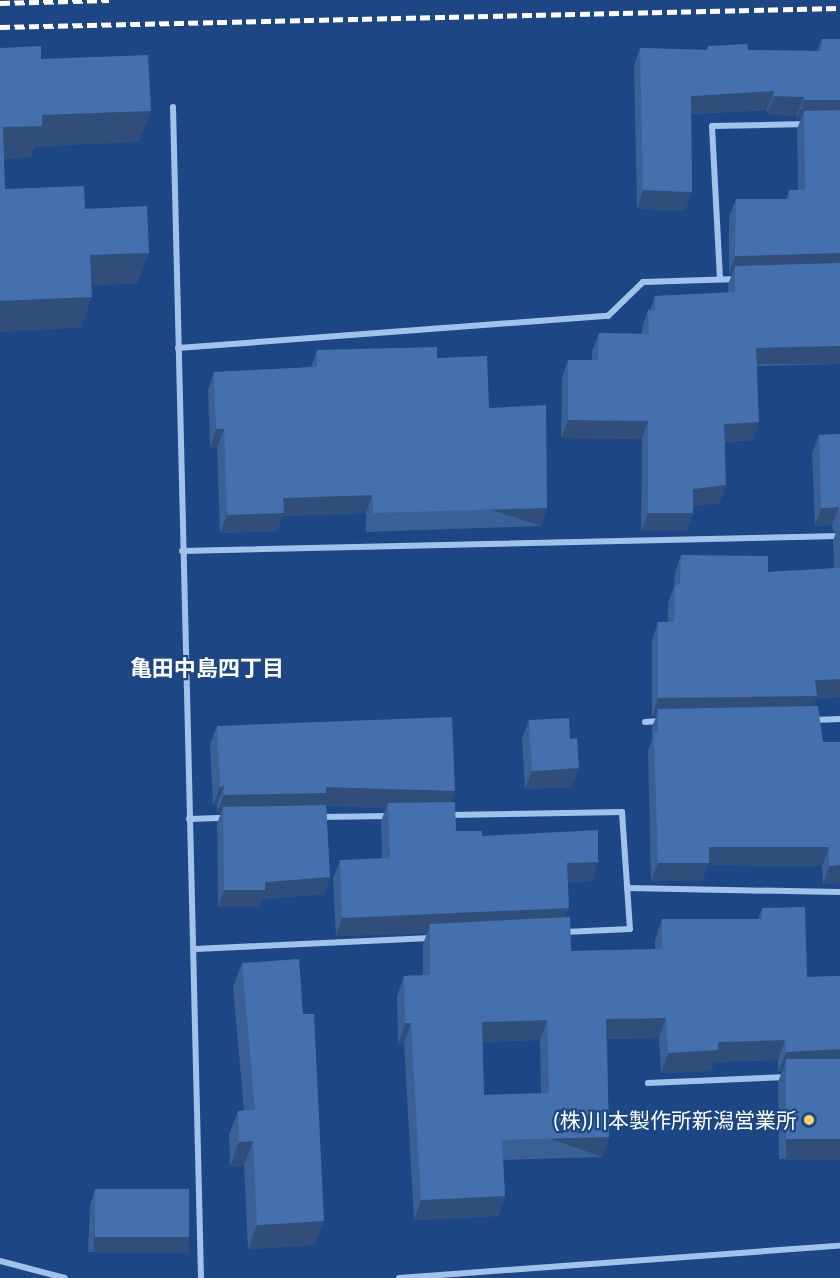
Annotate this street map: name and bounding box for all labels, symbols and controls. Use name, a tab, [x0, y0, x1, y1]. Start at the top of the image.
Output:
district label: 亀田中島四丁目	[130, 655, 284, 681]
place label: (株)川本製作所新潟営業所	[554, 1107, 797, 1133]
marker: (株)川本製作所新潟営業所	[802, 1113, 816, 1127]

